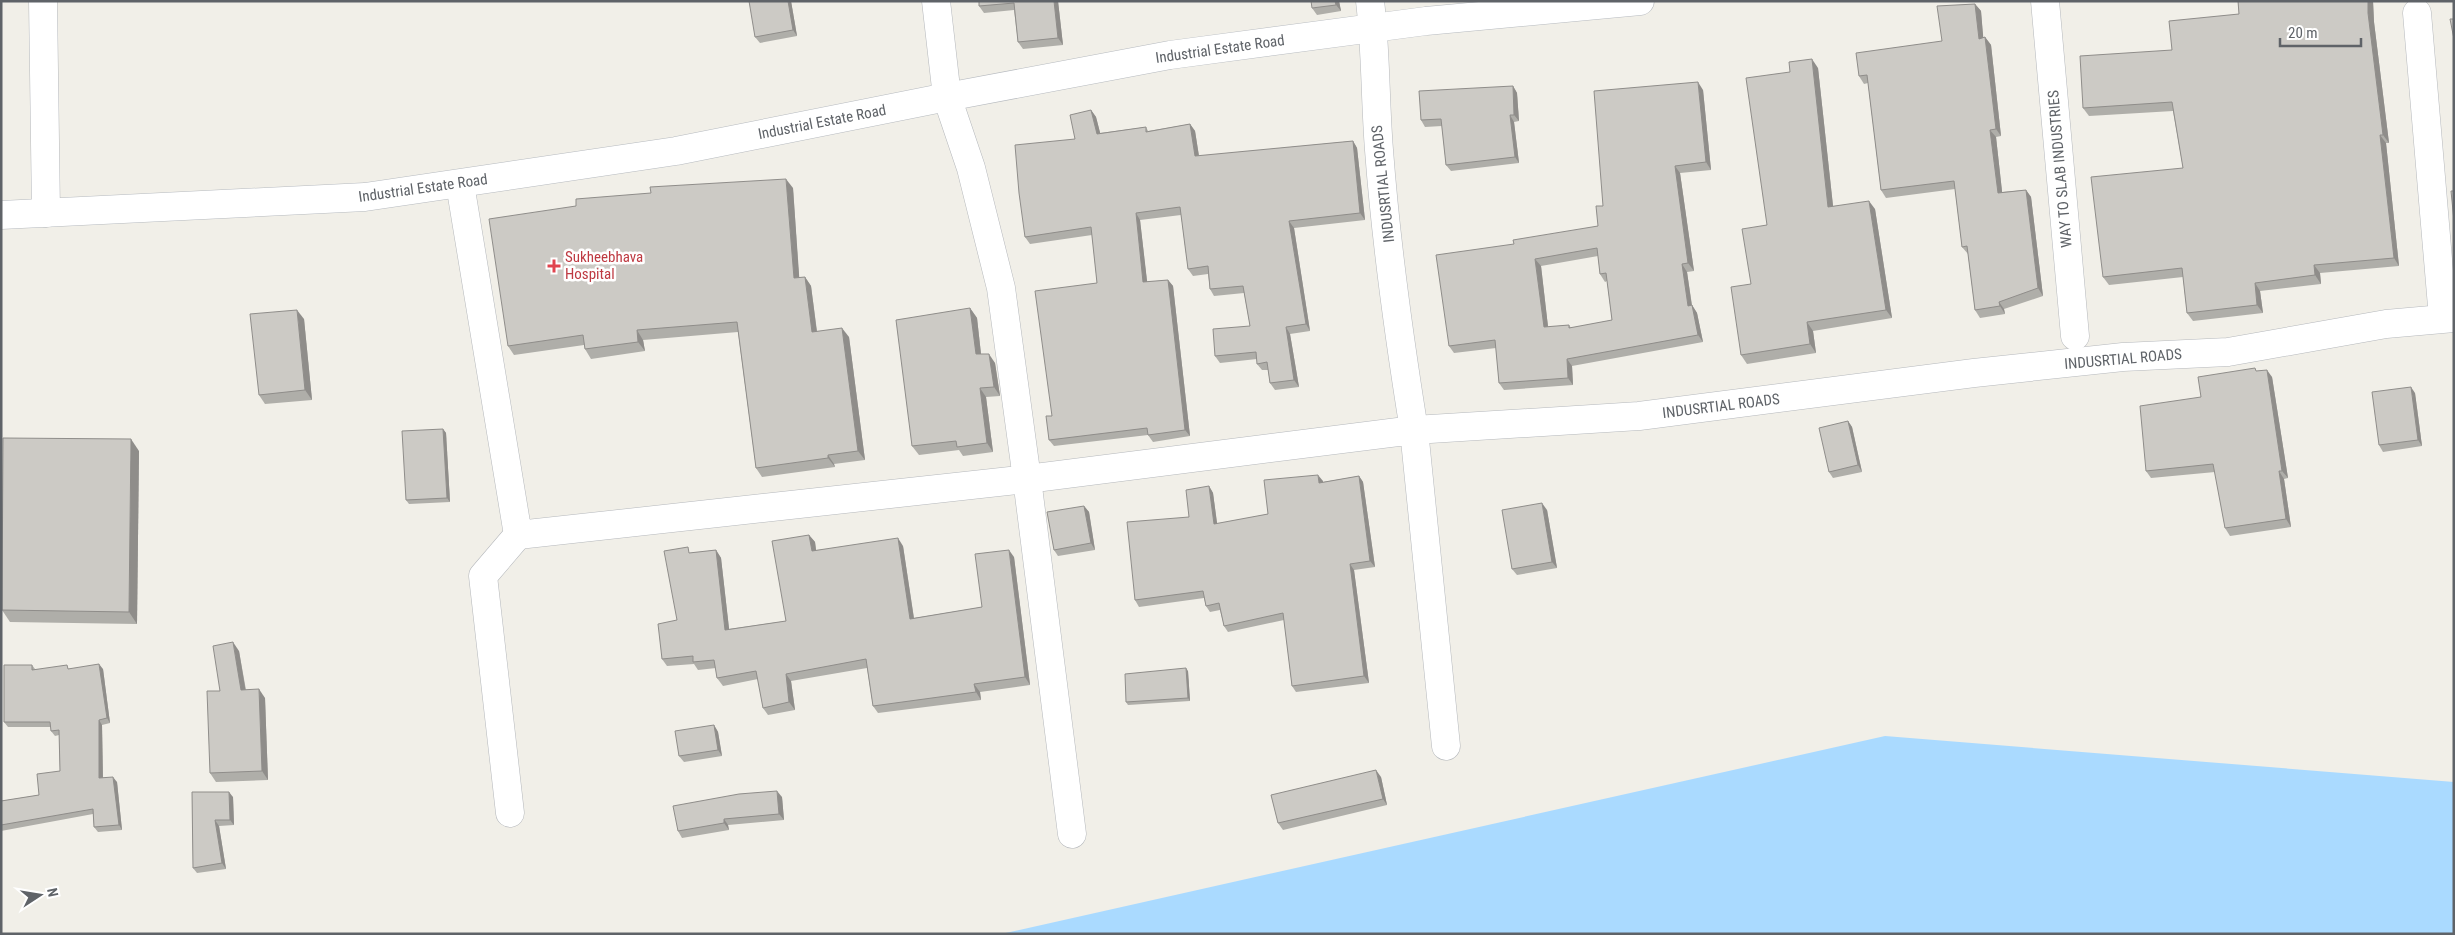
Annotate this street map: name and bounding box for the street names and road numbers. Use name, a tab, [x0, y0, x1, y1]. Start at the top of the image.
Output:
street label: Industrial Estate Road	[1154, 31, 1286, 67]
street label: WAY TO SLAB INDUSTRIES	[2044, 89, 2076, 249]
street label: Industrial Estate Road	[756, 101, 888, 143]
street label: INDUSRTIAL ROADS	[1368, 124, 1398, 244]
street label: Industrial Estate Road	[357, 170, 489, 206]
street label: INDUSRTIAL ROADS	[2063, 345, 2183, 373]
street label: INDUSRTIAL ROADS	[1661, 390, 1781, 422]

